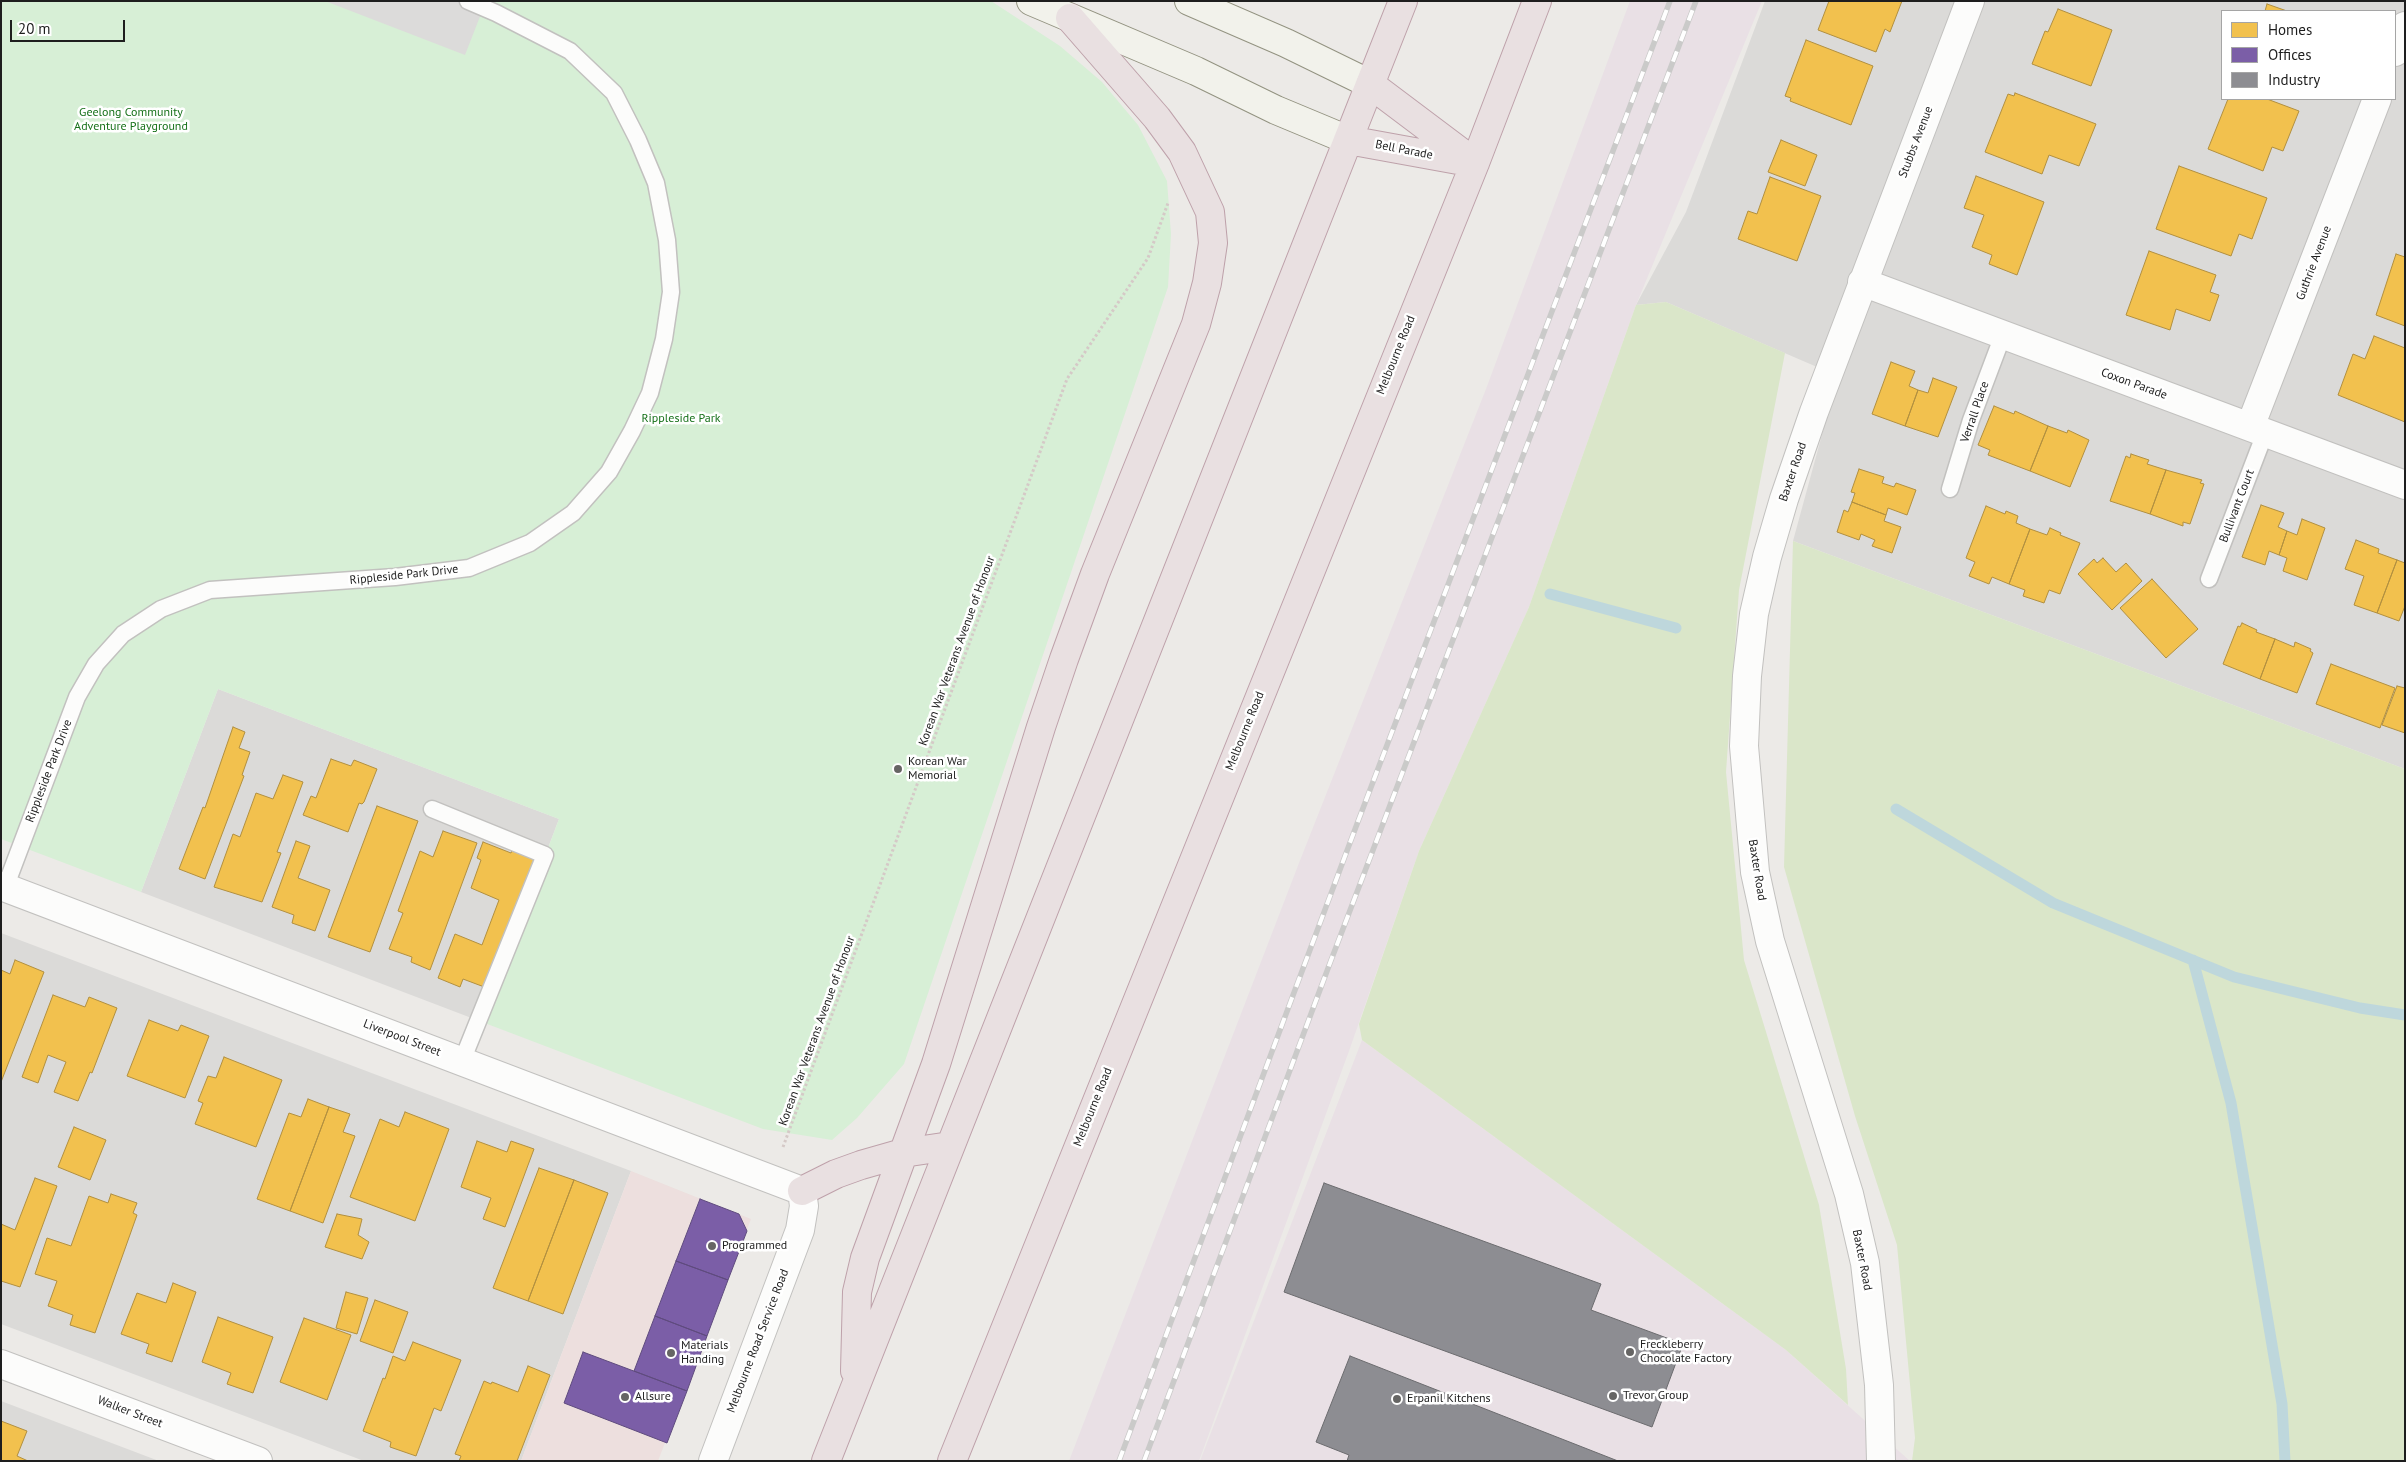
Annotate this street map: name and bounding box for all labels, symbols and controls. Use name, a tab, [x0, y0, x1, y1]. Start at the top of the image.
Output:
scale bar	[12, 10, 128, 42]
legend	[2221, 10, 2396, 100]
text: 20 m	[18, 19, 51, 38]
text: Homes	[2268, 20, 2312, 39]
text: Offices	[2268, 45, 2312, 64]
text: Industry	[2268, 70, 2320, 89]
street label: Stubbs Avenue	[1896, 104, 1936, 180]
park label: Geelong Community Adventure Playground	[74, 106, 188, 134]
street label: Bell Parade	[1374, 137, 1434, 163]
street label: Guthrie Avenue	[2293, 224, 2335, 302]
street label: Melbourne Road	[1374, 313, 1418, 397]
street label: Coxon Parade	[2099, 365, 2169, 403]
street label: Verrall Place	[1958, 379, 1992, 445]
park label: Rippleside Park	[641, 412, 721, 426]
street label: Baxter Road	[1776, 440, 1810, 504]
street label: Bullivant Court	[2216, 467, 2258, 545]
street label: Korean War Veterans Avenue of Honour	[916, 554, 998, 748]
street label: Rippleside Park Drive	[349, 562, 459, 588]
street label: Melbourne Road	[1223, 689, 1267, 773]
street label: Rippleside Park Drive	[23, 717, 75, 825]
place label: Korean War Memorial	[908, 755, 967, 783]
marker: Korean War Memorial	[892, 763, 904, 775]
street label: Baxter Road	[1745, 838, 1769, 902]
street label: Korean War Veterans Avenue of Honour	[776, 934, 858, 1128]
street label: Liverpool Street	[361, 1017, 443, 1059]
street label: Melbourne Road	[1071, 1065, 1115, 1149]
street label: Baxter Road	[1849, 1228, 1875, 1292]
place label: Programmed	[722, 1239, 787, 1253]
marker: Programmed	[706, 1240, 718, 1252]
street label: Melbourne Road Service Road	[724, 1267, 792, 1415]
place label: Freckleberry Chocolate Factory	[1640, 1338, 1732, 1366]
place label: Materials Handing	[681, 1339, 728, 1367]
marker: Freckleberry Chocolate Factory	[1624, 1346, 1636, 1358]
marker: Materials Handing	[665, 1347, 677, 1359]
place label: Trevor Group	[1623, 1389, 1688, 1403]
place label: Allsure	[635, 1390, 671, 1404]
marker: Trevor Group	[1607, 1390, 1619, 1402]
marker: Allsure	[619, 1391, 631, 1403]
place label: Erpanil Kitchens	[1407, 1392, 1491, 1406]
street label: Walker Street	[95, 1393, 165, 1431]
marker: Erpanil Kitchens	[1391, 1393, 1403, 1405]

